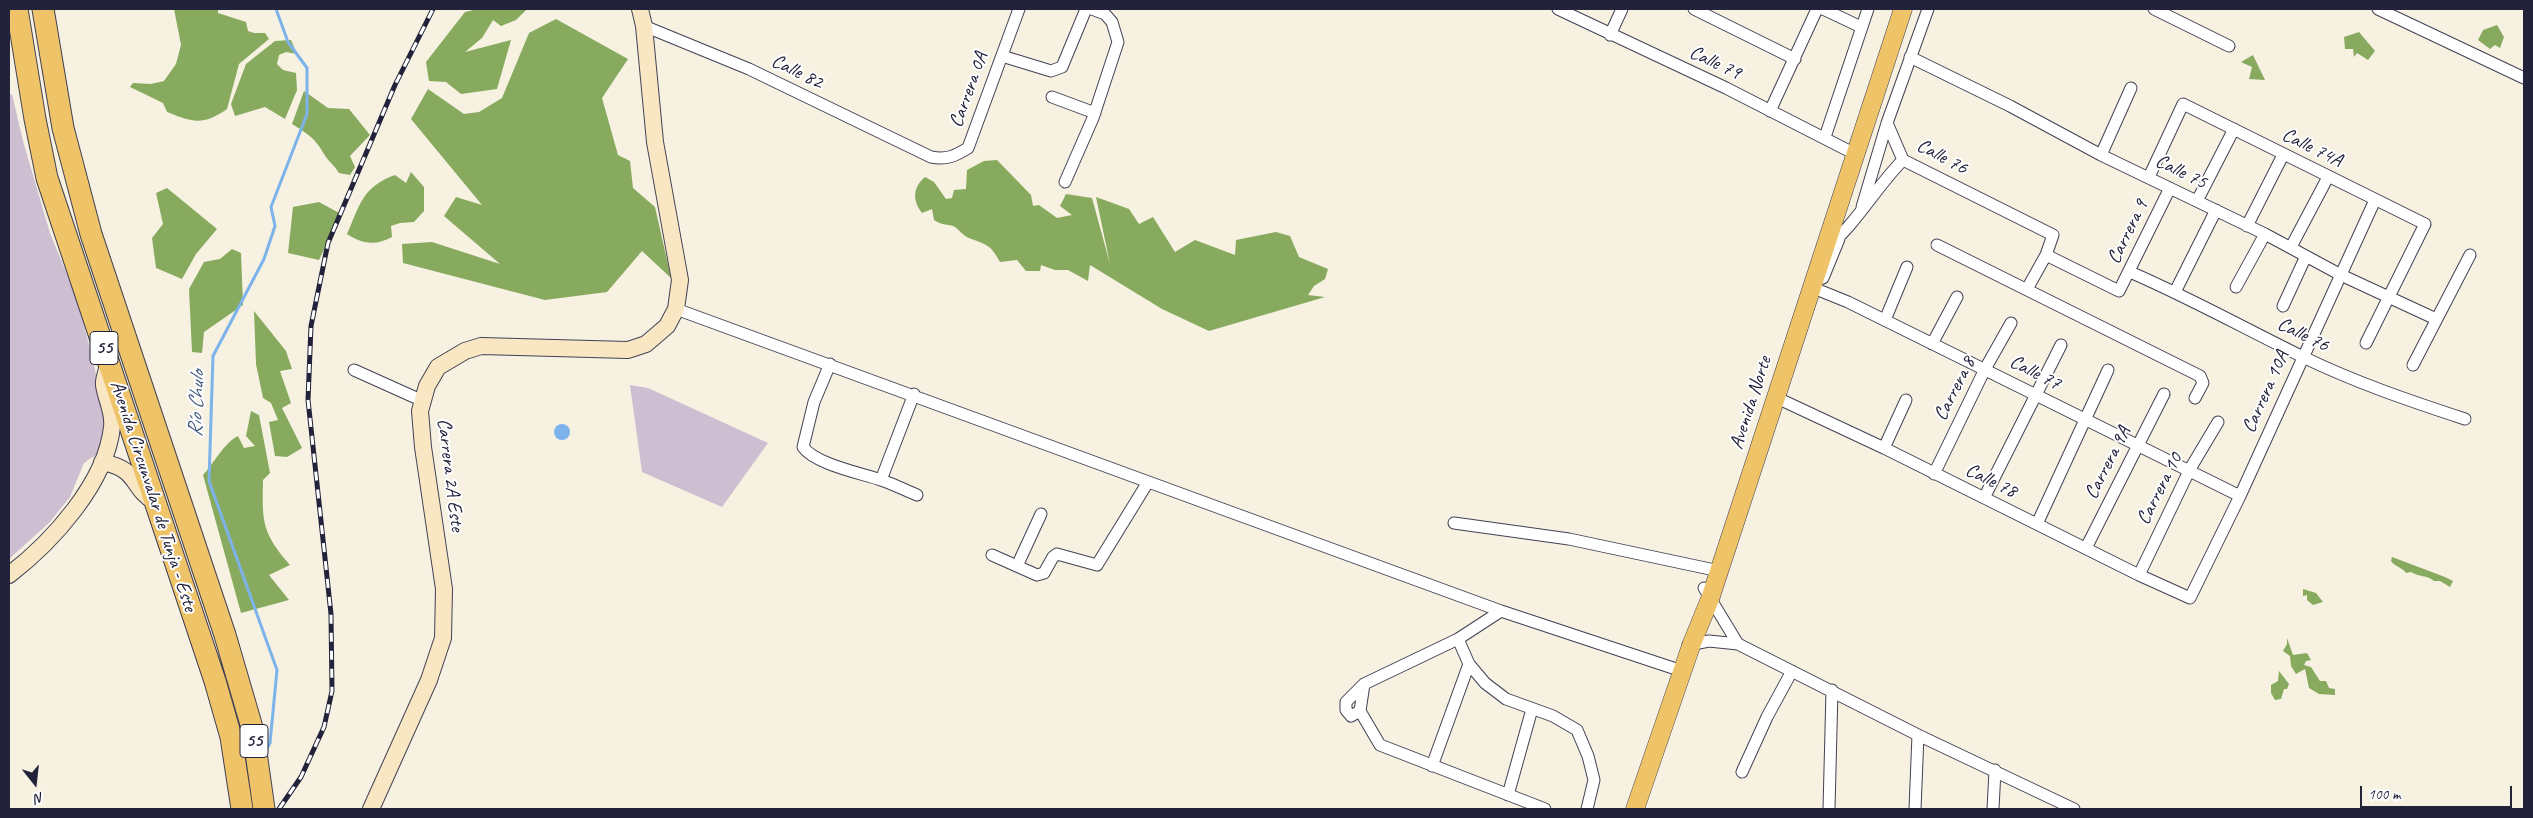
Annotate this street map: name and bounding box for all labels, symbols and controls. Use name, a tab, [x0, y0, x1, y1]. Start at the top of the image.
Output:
street label: Calle 79	[1685, 41, 1745, 85]
street label: Calle 82	[767, 49, 827, 95]
street label: Carrera 0A	[944, 49, 994, 131]
street label: Calle 74A	[2278, 123, 2346, 173]
street label: Calle 76	[1912, 134, 1972, 180]
street label: Calle 75	[2151, 149, 2211, 195]
street label: Carrera 9	[2102, 196, 2154, 268]
street label: Calle 76	[2273, 312, 2333, 358]
road number: 55	[90, 332, 118, 364]
street label: Carrera 10A	[2237, 347, 2295, 437]
street label: Calle 77	[2005, 350, 2065, 396]
street label: Carrera 8	[1929, 353, 1981, 425]
street label: Avenida Norte	[1725, 354, 1777, 452]
water label: Río Chulo	[183, 371, 211, 437]
street label: Avenida Circunvalar de Tunja - Este	[104, 378, 202, 614]
street label: Carrera 2A Este	[431, 417, 469, 533]
street label: Carrera 9A	[2080, 423, 2136, 503]
street label: Carrera 10	[2132, 449, 2188, 529]
street label: Calle 78	[1961, 458, 2021, 504]
road number: 55	[240, 724, 268, 758]
north arrow	[10, 758, 60, 808]
scale bar	[2363, 776, 2516, 808]
text: 100 m	[2368, 785, 2400, 804]
text: N	[33, 789, 46, 807]

